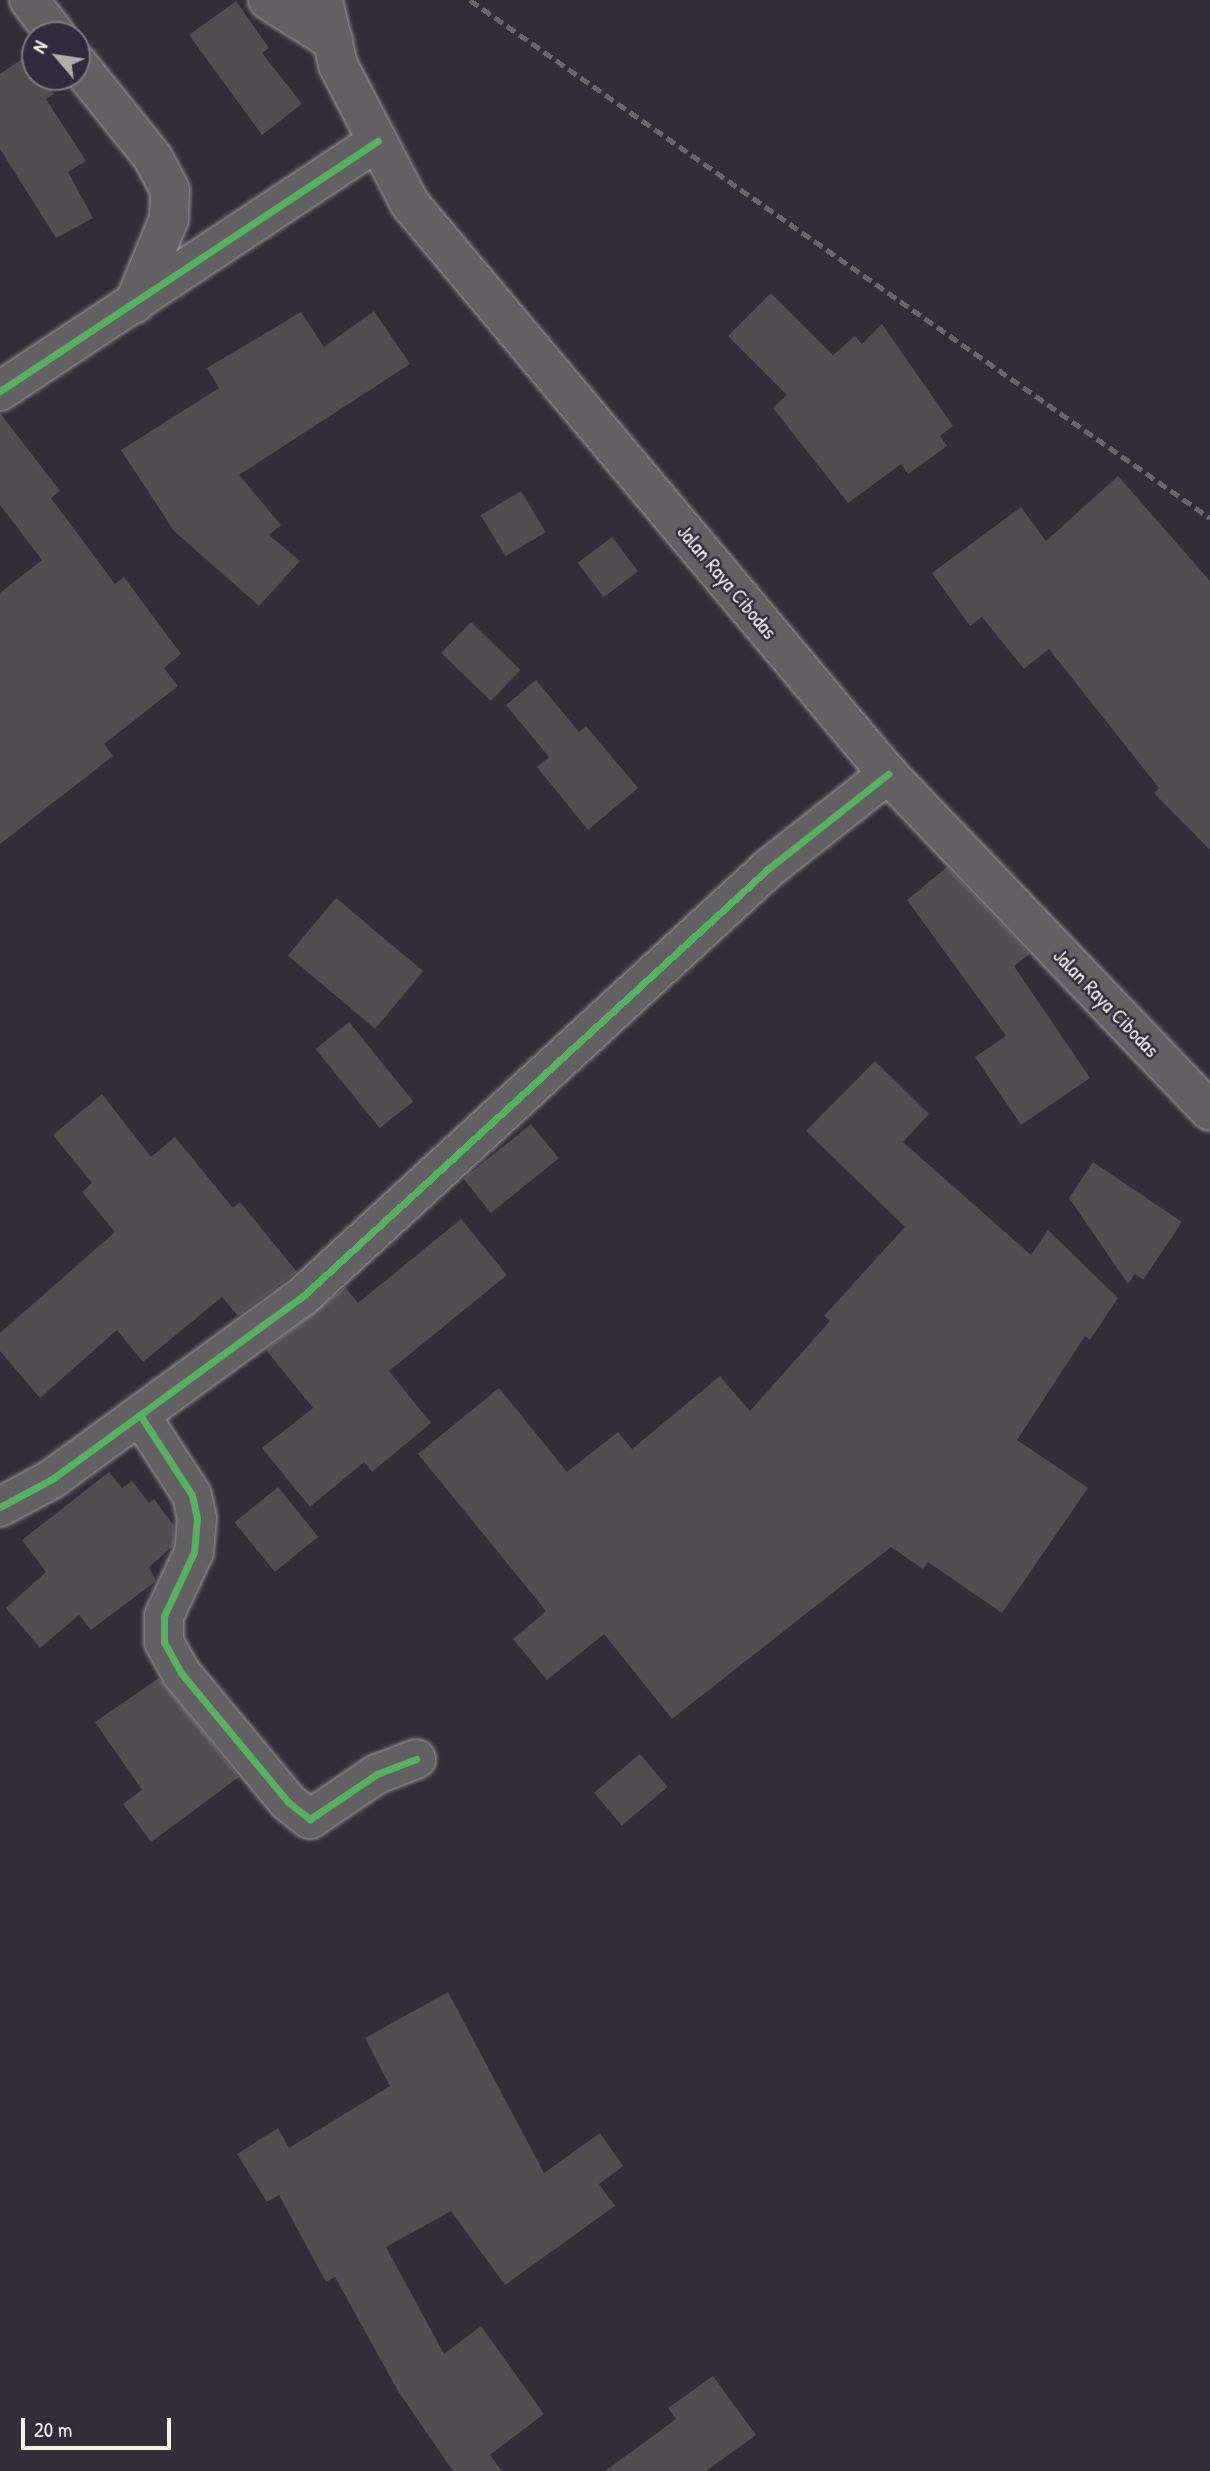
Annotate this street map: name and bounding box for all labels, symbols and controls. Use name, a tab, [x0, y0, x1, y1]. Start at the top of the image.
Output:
north arrow	[21, 21, 91, 91]
text: N	[26, 36, 53, 58]
street label: Jalan Raya Cibodas	[672, 520, 782, 644]
street label: Jalan Raya Cibodas	[1048, 943, 1164, 1063]
scale bar	[24, 2404, 175, 2448]
text: 20 m	[34, 2415, 72, 2444]

